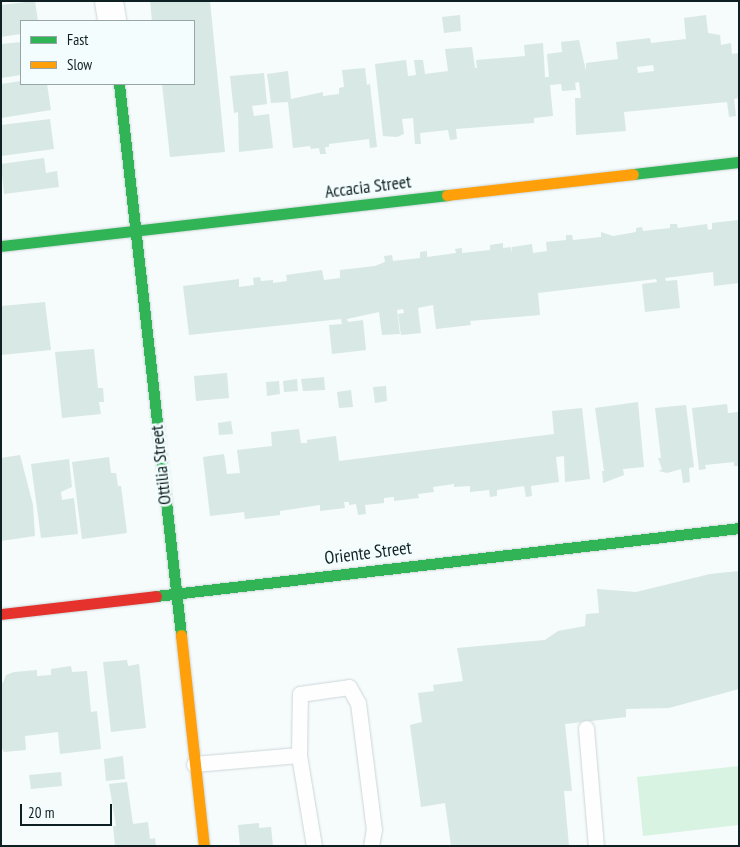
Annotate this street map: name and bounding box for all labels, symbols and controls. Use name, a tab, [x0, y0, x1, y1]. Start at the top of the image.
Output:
legend	[20, 20, 195, 85]
text: Fast	[67, 30, 88, 49]
text: Slow	[67, 55, 92, 74]
street label: Accacia Street	[324, 171, 412, 203]
street label: Ottilia Street	[146, 424, 176, 506]
street label: Oriente Street	[323, 537, 413, 569]
scale bar	[22, 794, 115, 826]
text: 20 m	[28, 803, 54, 822]

